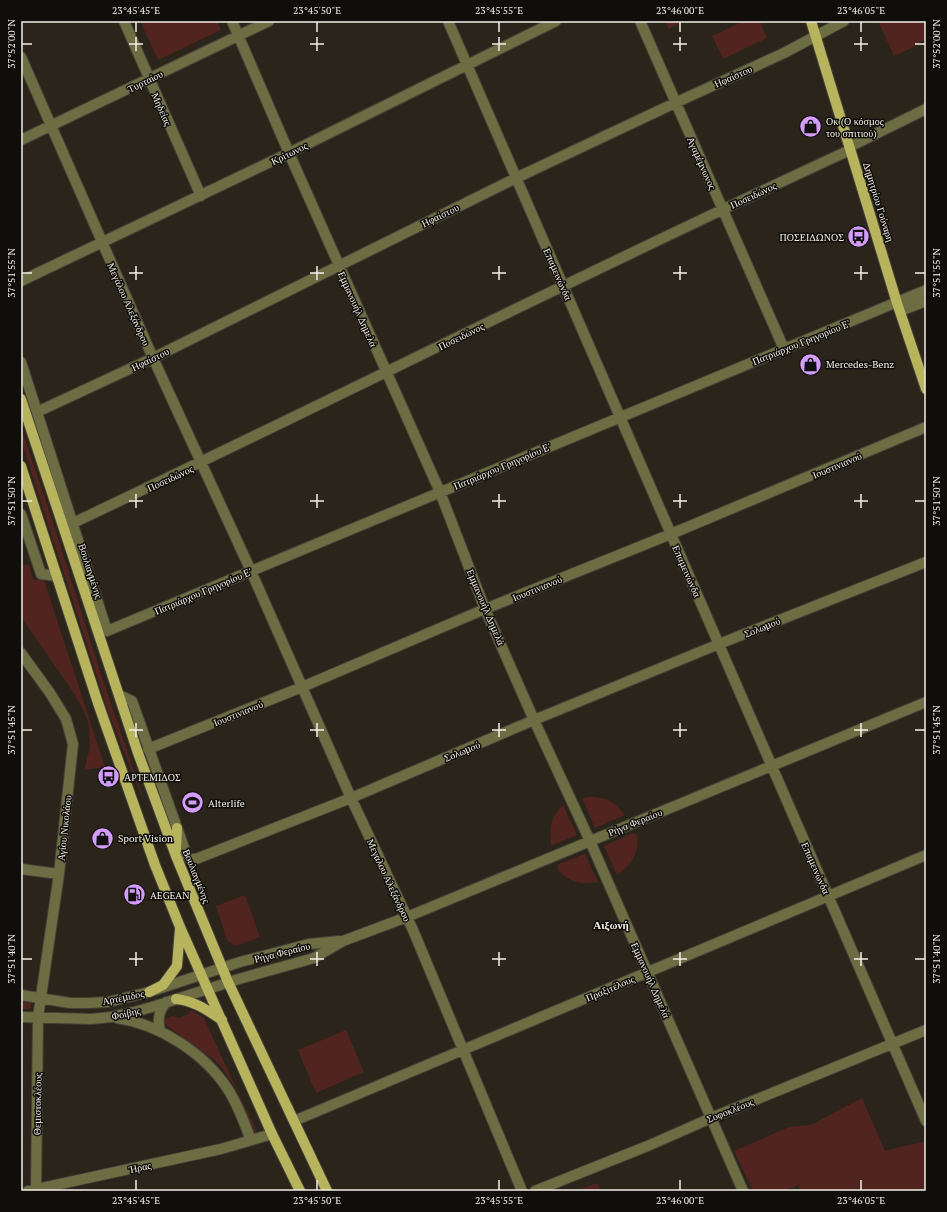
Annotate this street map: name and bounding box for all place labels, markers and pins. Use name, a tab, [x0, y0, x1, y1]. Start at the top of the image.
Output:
shop icon: Οκ (Ο κόσμος του σπιτιού)	[797, 114, 823, 140]
place label: Οκ (Ο κόσμος του σπιτιού)	[826, 115, 884, 140]
bus stop icon: ΠΟΣΕΙΔΩΝΟΣ	[846, 224, 872, 250]
place label: ΠΟΣΕΙΔΩΝΟΣ	[780, 231, 844, 244]
shop icon: Mercedes-Benz	[798, 351, 824, 377]
place label: Mercedes-Benz	[826, 358, 894, 371]
bus stop icon: ΑΡΤΕΜΙΔΟΣ	[95, 764, 121, 790]
place label: ΑΡΤΕΜΙΔΟΣ	[124, 771, 181, 784]
sports icon: Alterlife	[180, 790, 206, 816]
place label: Alterlife	[208, 797, 245, 810]
shop icon: Sport Vision	[90, 825, 116, 851]
place label: Sport Vision	[118, 832, 173, 845]
fuel station icon: AEGEAN	[122, 882, 148, 908]
place label: AEGEAN	[150, 889, 190, 902]

